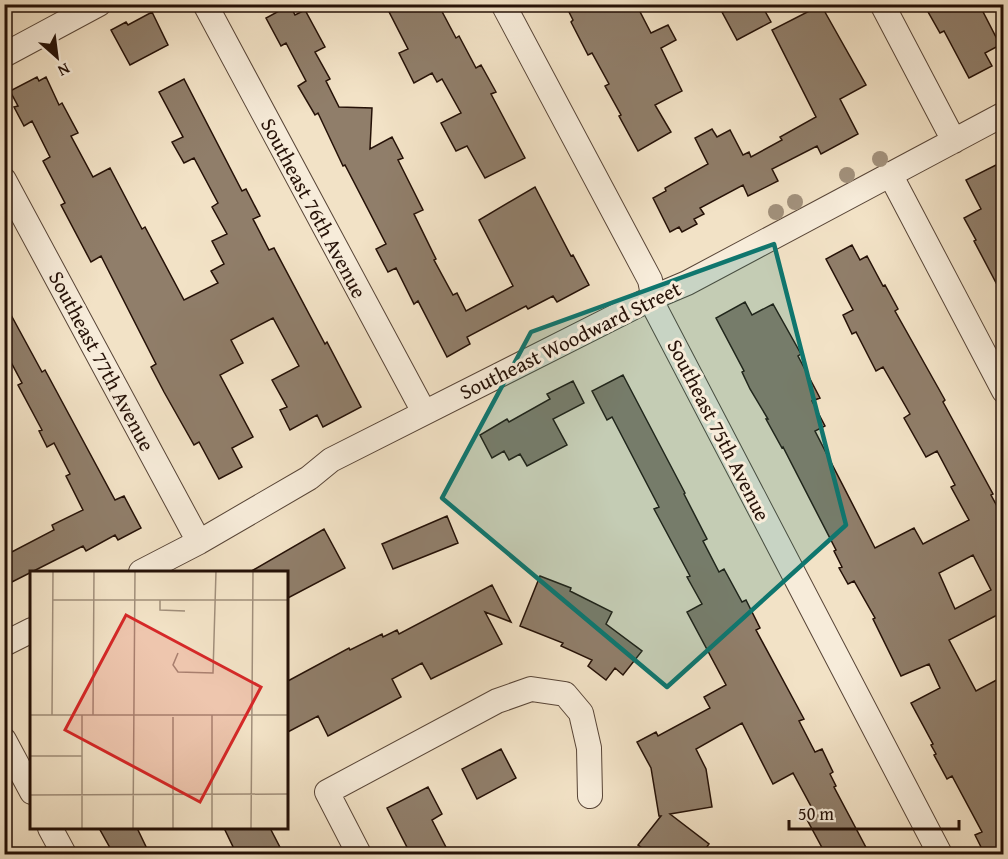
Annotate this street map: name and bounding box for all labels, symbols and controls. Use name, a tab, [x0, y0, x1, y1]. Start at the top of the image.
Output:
north arrow	[27, 27, 87, 87]
text: N	[53, 57, 74, 83]
street label: Southeast 76th Avenue	[253, 112, 375, 304]
street label: Southeast 77th Avenue	[41, 265, 163, 457]
street label: Southeast Woodward Street	[454, 272, 687, 407]
street label: Southeast 75th Avenue	[660, 334, 778, 526]
inset map	[30, 571, 288, 829]
scale bar	[789, 793, 958, 831]
text: 50 m	[798, 800, 834, 827]

